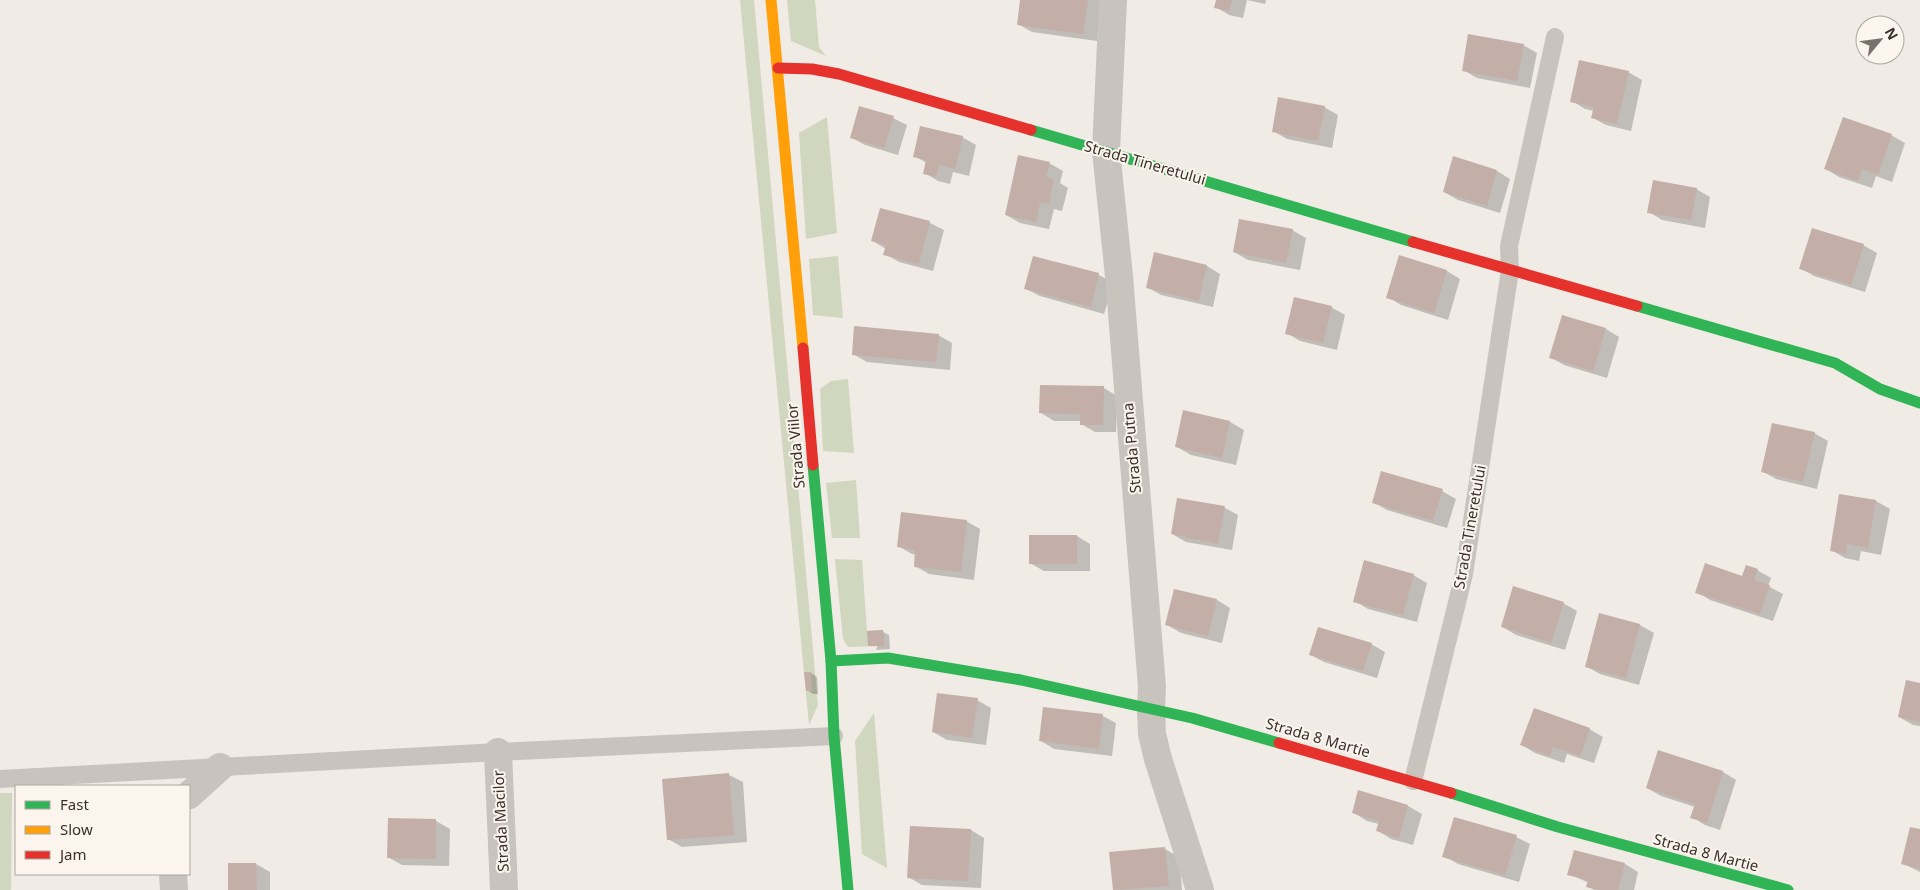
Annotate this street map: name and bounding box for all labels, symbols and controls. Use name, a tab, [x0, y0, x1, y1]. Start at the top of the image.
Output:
north arrow	[1855, 15, 1905, 65]
text: N	[1881, 24, 1903, 43]
street label: Strada Tineretului	[1082, 135, 1208, 189]
street label: Strada Putna	[1117, 402, 1145, 494]
street label: Strada Viilor	[781, 403, 809, 489]
street label: Strada Tineretului	[1448, 463, 1490, 590]
street label: Strada 8 Martie	[1264, 713, 1373, 762]
street label: Strada Macilor	[487, 770, 513, 872]
legend	[15, 785, 190, 875]
text: Fast	[60, 794, 89, 814]
text: Slow	[60, 819, 93, 839]
street label: Strada 8 Martie	[1652, 828, 1761, 876]
text: Jam	[58, 844, 87, 864]

